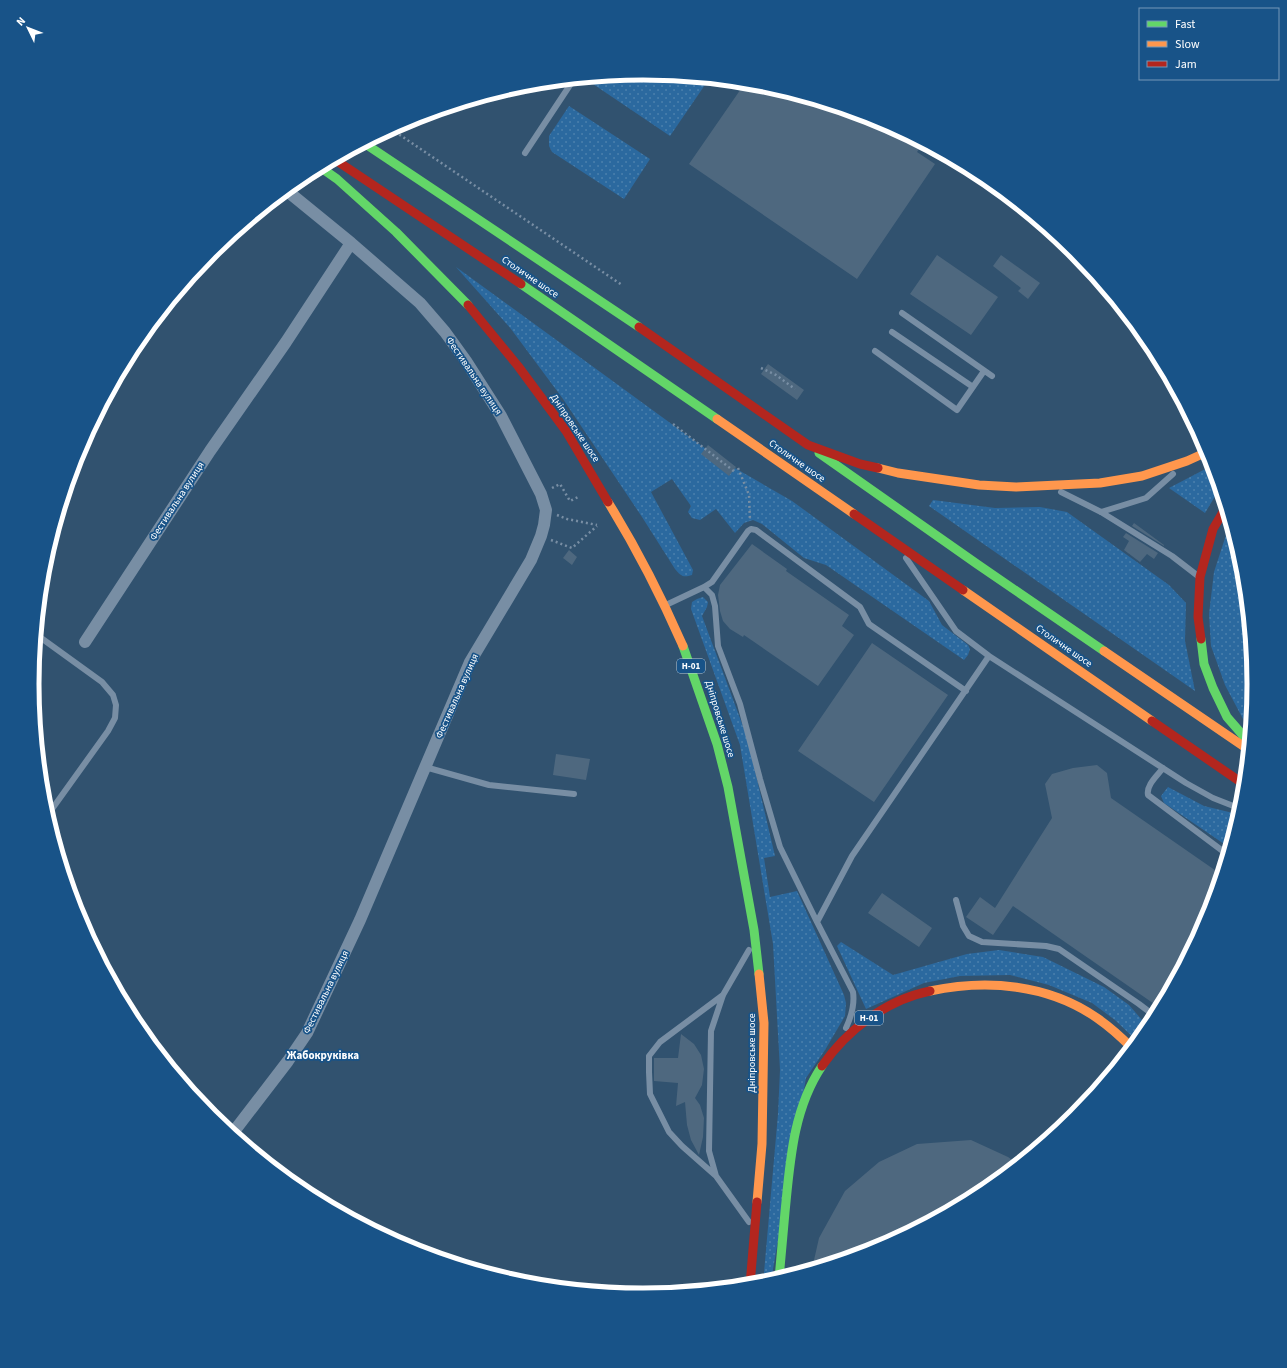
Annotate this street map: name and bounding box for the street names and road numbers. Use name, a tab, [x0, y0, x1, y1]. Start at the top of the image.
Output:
street label: Столичне шосе	[499, 253, 561, 301]
street label: Фестивальна вулиця	[443, 334, 505, 418]
street label: Дніпровське шосе	[547, 391, 603, 465]
street label: Столичне шосе	[766, 436, 828, 486]
street label: Фестивальна вулиця	[146, 459, 208, 543]
street label: Столичне шосе	[1033, 621, 1095, 671]
street label: Фестивальна вулиця	[432, 651, 482, 741]
road number: Н-01	[677, 659, 705, 673]
street label: Дніпровське шосе	[702, 679, 738, 759]
street label: Фестивальна вулиця	[300, 948, 352, 1036]
road number: Н-01	[855, 1011, 883, 1025]
street label: Дніпровське шосе	[745, 1013, 759, 1093]

